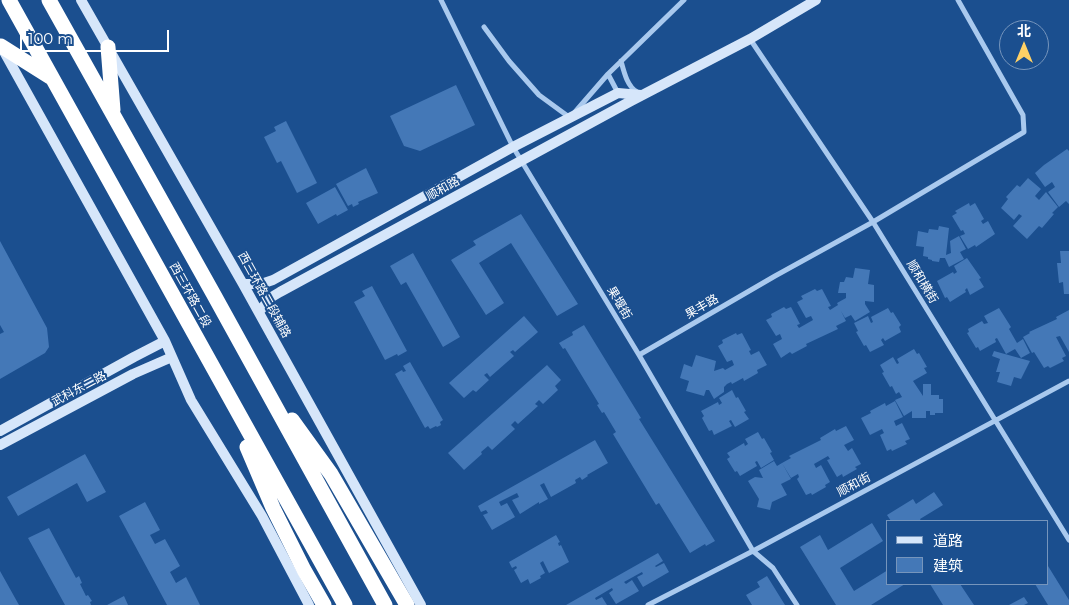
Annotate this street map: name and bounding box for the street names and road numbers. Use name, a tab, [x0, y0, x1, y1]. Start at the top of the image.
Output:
street label: 顺和路	[424, 174, 462, 204]
street label: 西三环路二段辅路	[234, 250, 294, 340]
street label: 顺和横街	[903, 258, 941, 306]
street label: 西三环路二段	[166, 260, 214, 330]
street label: 果堰街	[604, 284, 634, 322]
street label: 果丰路	[683, 292, 721, 322]
street label: 武科东二路	[49, 369, 109, 409]
street label: 顺和街	[835, 470, 873, 500]

